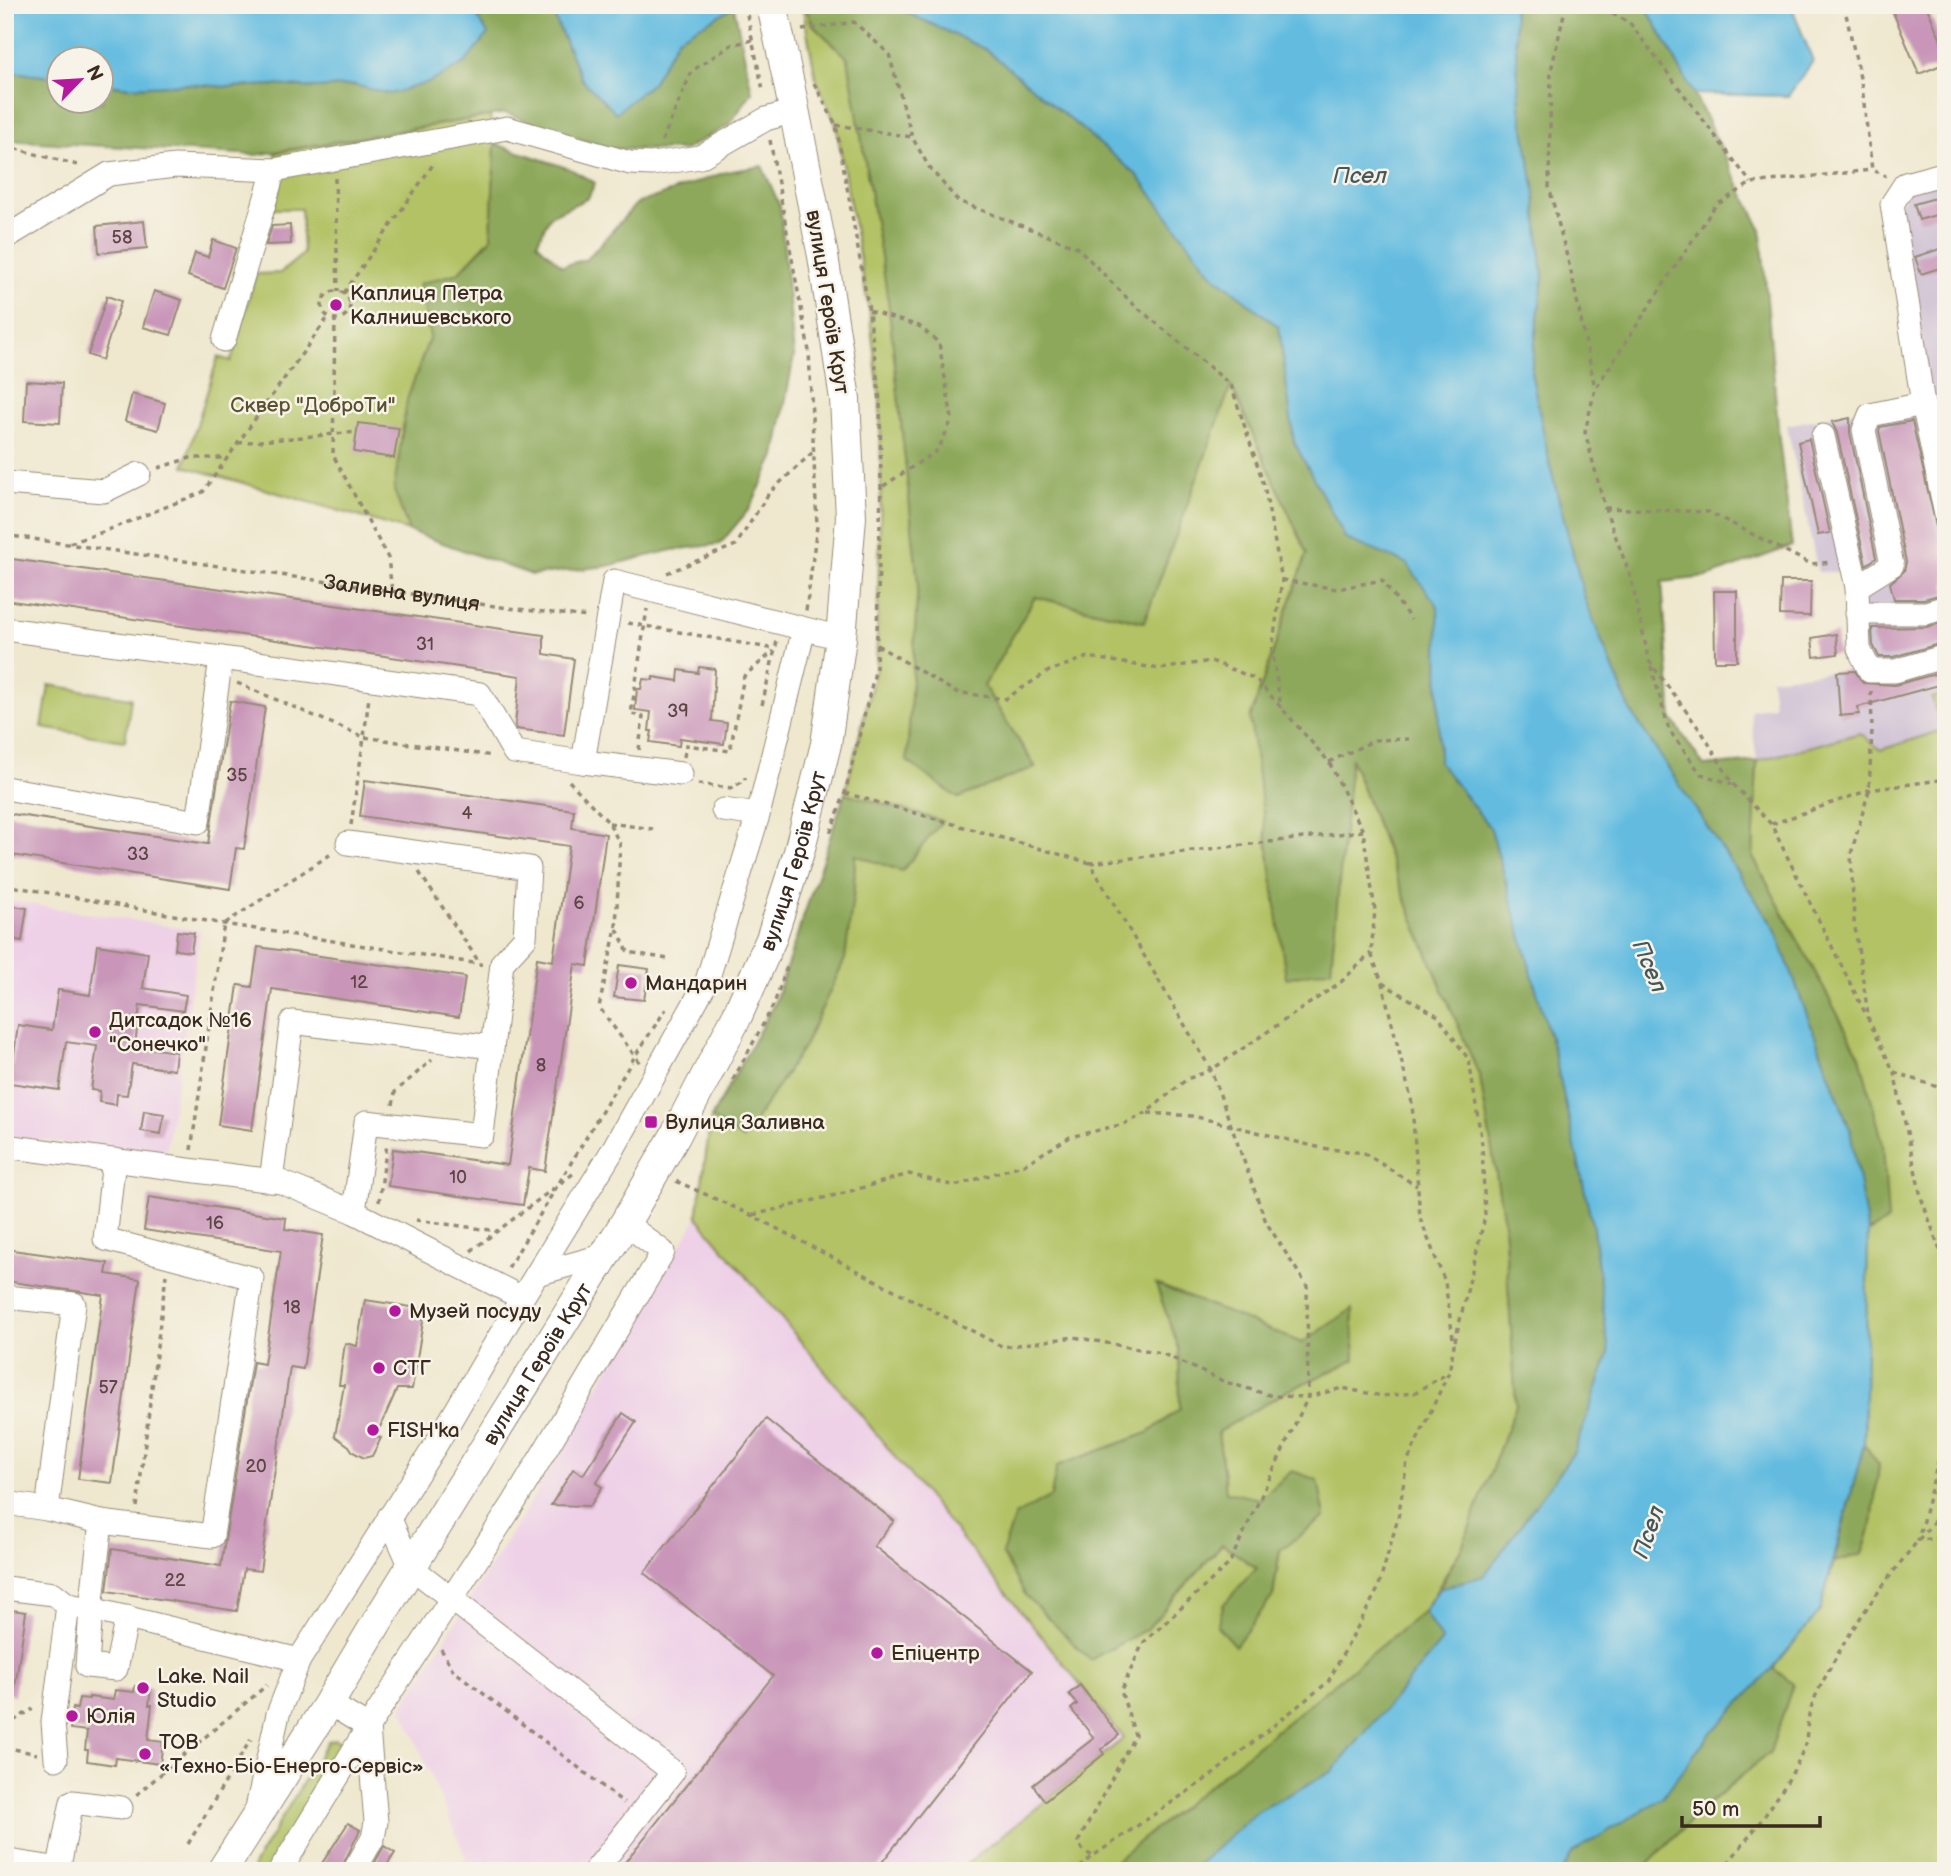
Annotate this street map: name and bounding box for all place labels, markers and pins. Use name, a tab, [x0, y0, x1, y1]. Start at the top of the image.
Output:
place label: Каплиця Петра Калнишевського	[350, 281, 512, 330]
marker: Каплиця Петра Калнишевського	[328, 297, 344, 313]
place label: Мандарин	[645, 971, 747, 996]
marker: Мандарин	[623, 975, 639, 991]
place label: Дитсадок №16 "Сонечко"	[109, 1008, 252, 1057]
marker: Дитсадок №16 "Сонечко"	[87, 1024, 103, 1040]
place label: Вулиця Заливна	[665, 1110, 826, 1135]
marker: Вулиця Заливна	[643, 1114, 659, 1130]
place label: Музей посуду	[409, 1299, 542, 1324]
marker: Музей посуду	[387, 1303, 403, 1319]
place label: СТГ	[393, 1356, 431, 1381]
marker: СТГ	[371, 1360, 387, 1376]
place label: FISH'ka	[387, 1418, 460, 1443]
marker: FISH'ka	[365, 1422, 381, 1438]
place label: Епіцентр	[891, 1641, 980, 1666]
marker: Епіцентр	[869, 1645, 885, 1661]
place label: Lake. Nail Studio	[157, 1664, 249, 1713]
marker: Lake. Nail Studio	[135, 1680, 151, 1696]
place label: Юлія	[86, 1704, 135, 1729]
marker: Юлія	[64, 1708, 80, 1724]
place label: ТОВ «Техно-Біо-Енерго-Сервіс»	[159, 1730, 424, 1779]
marker: ТОВ «Техно-Біо-Енерго-Сервіс»	[137, 1746, 153, 1762]

